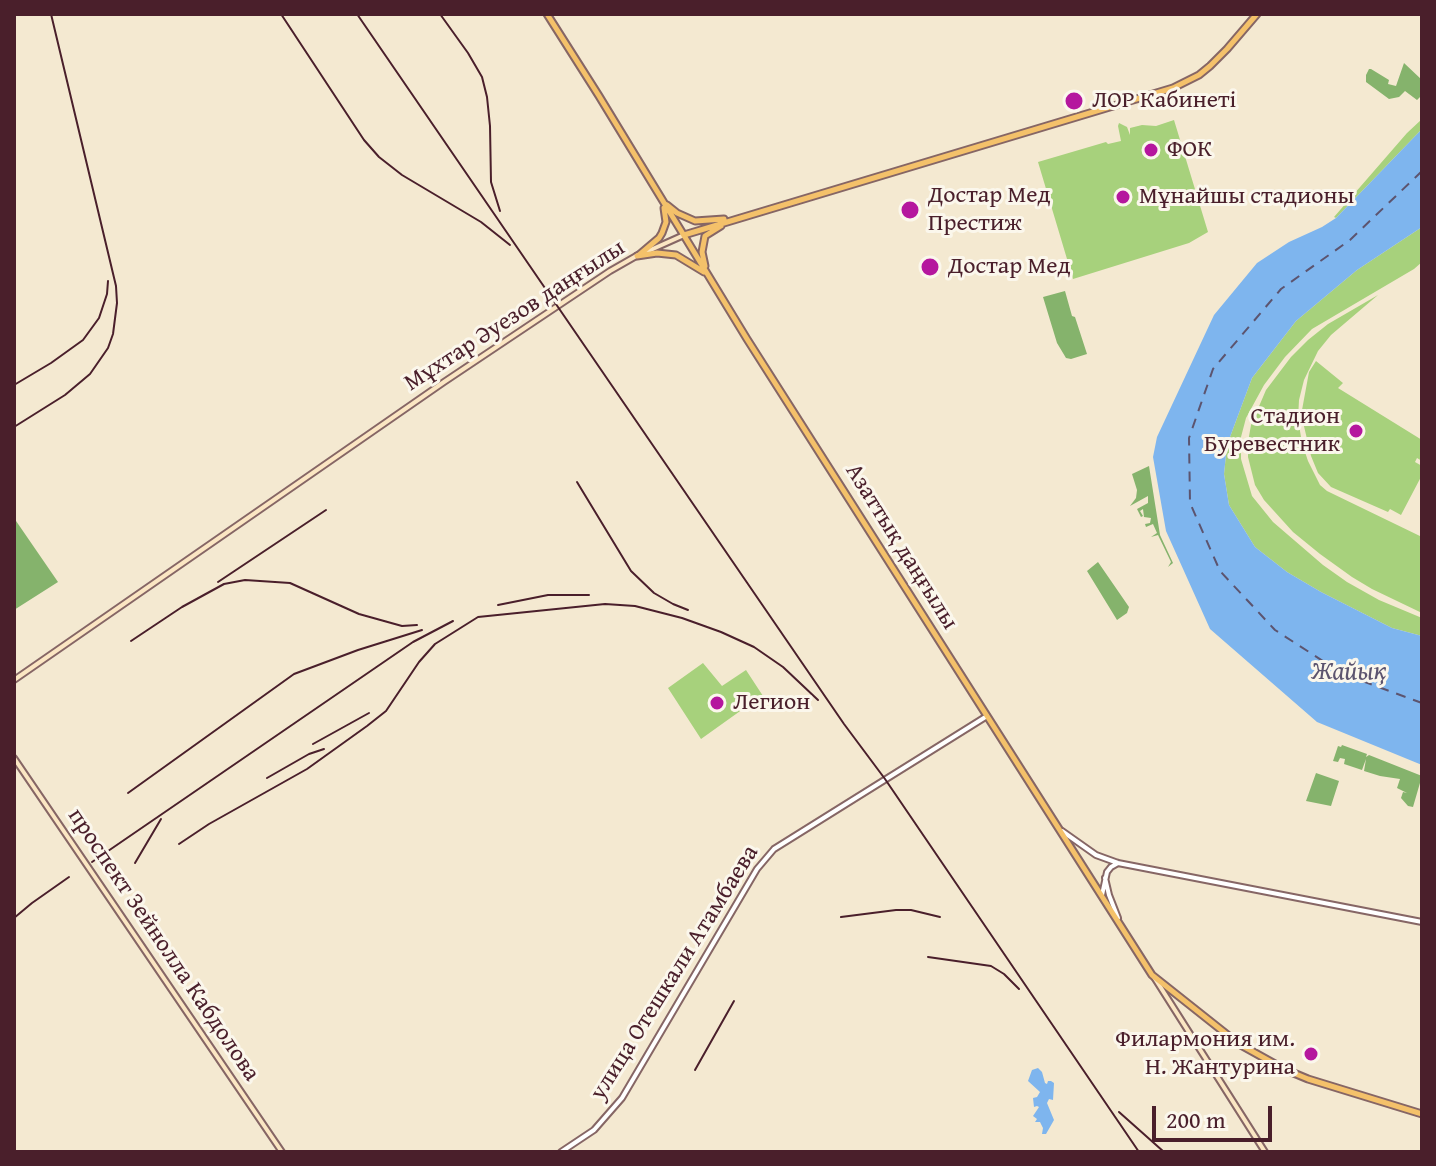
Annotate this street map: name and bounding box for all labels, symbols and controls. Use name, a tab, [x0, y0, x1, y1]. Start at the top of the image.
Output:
place label: ЛОР Кабинетi	[1092, 87, 1236, 115]
marker: ЛОР Кабинетi	[1063, 90, 1085, 112]
place label: ФОК	[1167, 136, 1212, 164]
marker: ФОК	[1142, 141, 1160, 159]
place label: Достар Мед Престиж	[928, 182, 1051, 238]
place label: Мұнайшы стадионы	[1139, 183, 1354, 211]
marker: Мұнайшы стадионы	[1114, 188, 1132, 206]
marker: Достар Мед Престиж	[899, 199, 921, 221]
street label: Мұхтар Әуезов даңғылы	[399, 234, 631, 398]
place label: Достар Мед	[948, 253, 1071, 281]
marker: Достар Мед	[919, 256, 941, 278]
place label: Стадион Буревестник	[1204, 403, 1340, 459]
marker: Стадион Буревестник	[1347, 422, 1365, 440]
street label: Азаттық даңғылы	[838, 459, 964, 635]
water label: Жайық	[1311, 656, 1387, 688]
place label: Легион	[733, 689, 810, 717]
marker: Легион	[708, 694, 726, 712]
street label: проспект Зейнолла Кабдолова	[61, 803, 265, 1087]
street label: улица Отешкали Атамбаева	[585, 840, 765, 1106]
place label: Филармония им. Н. Жантурина	[1115, 1026, 1295, 1082]
marker: Филармония им. Н. Жантурина	[1302, 1045, 1320, 1063]
scale bar	[1156, 1090, 1276, 1140]
text: 200 m	[1166, 1102, 1226, 1137]

